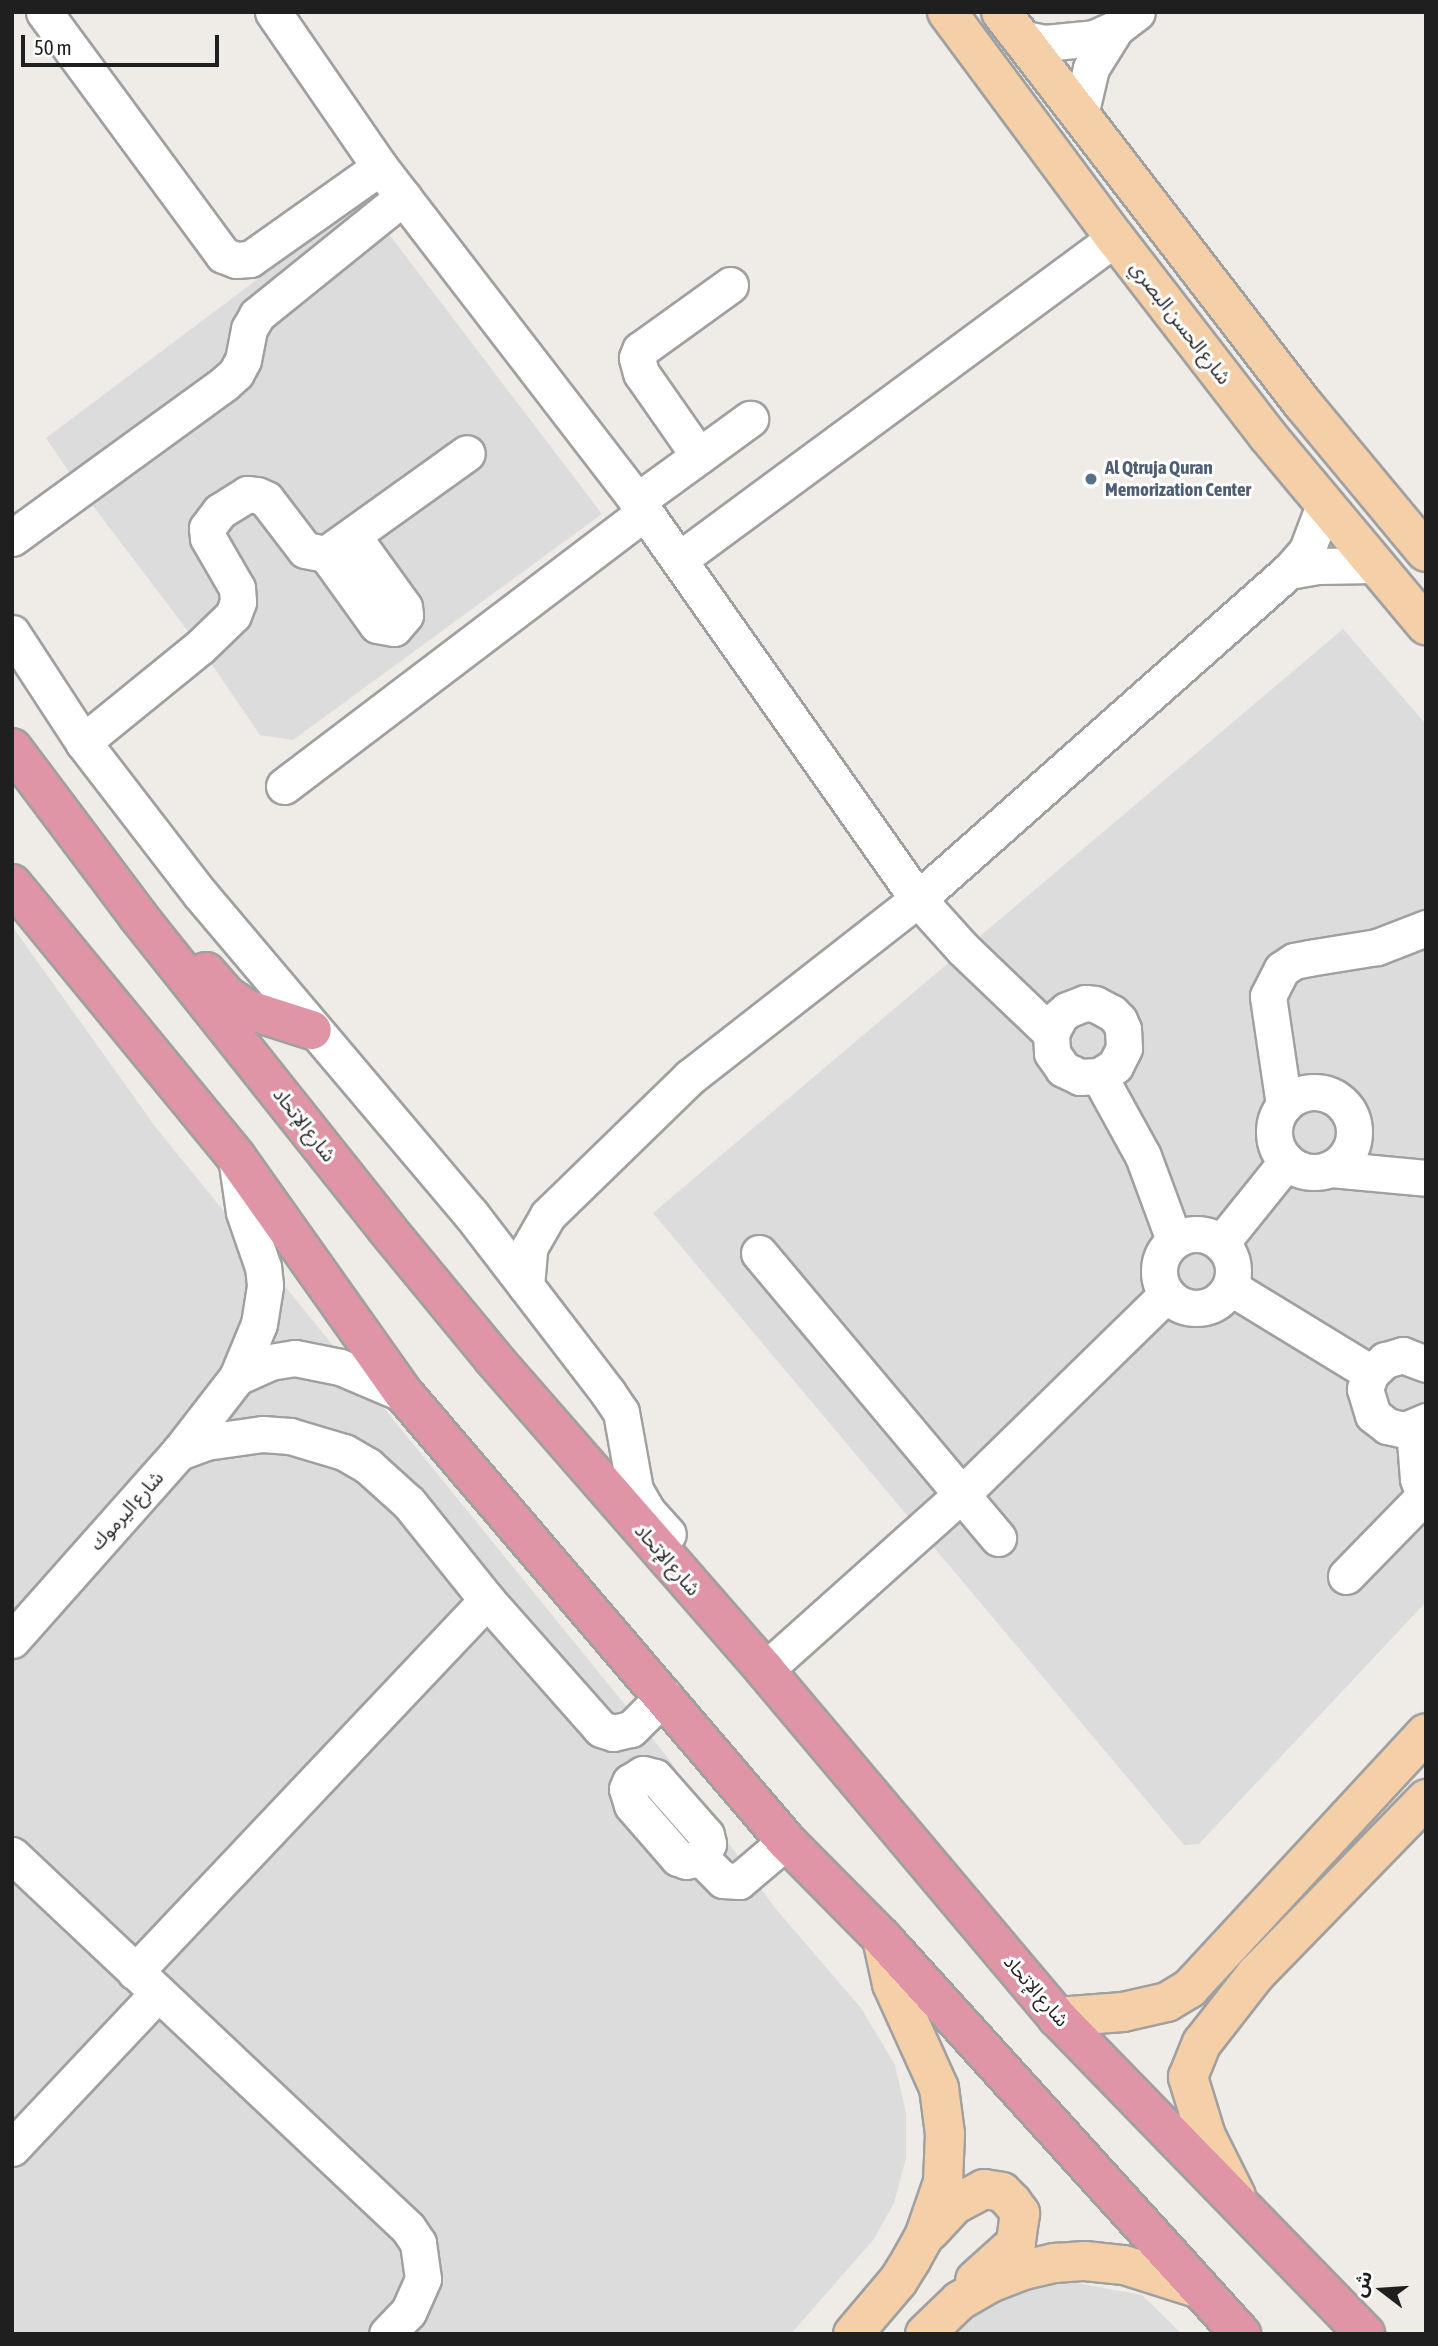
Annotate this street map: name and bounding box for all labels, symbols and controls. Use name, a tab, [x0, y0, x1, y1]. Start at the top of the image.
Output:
scale bar	[24, 21, 222, 65]
text: 50 m	[34, 35, 72, 59]
street label: شارع الحسن البصري	[1125, 257, 1235, 389]
place label: Al Qtruja Quran Memorization Center	[1105, 457, 1251, 501]
marker: Al Qtruja Quran Memorization Center	[1083, 471, 1099, 487]
street label: شارع الإتحاد	[268, 1083, 340, 1167]
street label: شارع اليرموك	[86, 1467, 168, 1555]
street label: شارع الإتحاد	[630, 1519, 704, 1601]
street label: شارع الإتحاد	[999, 1950, 1073, 2032]
north arrow	[1347, 2255, 1417, 2325]
text: ش	[1348, 2268, 1376, 2300]

